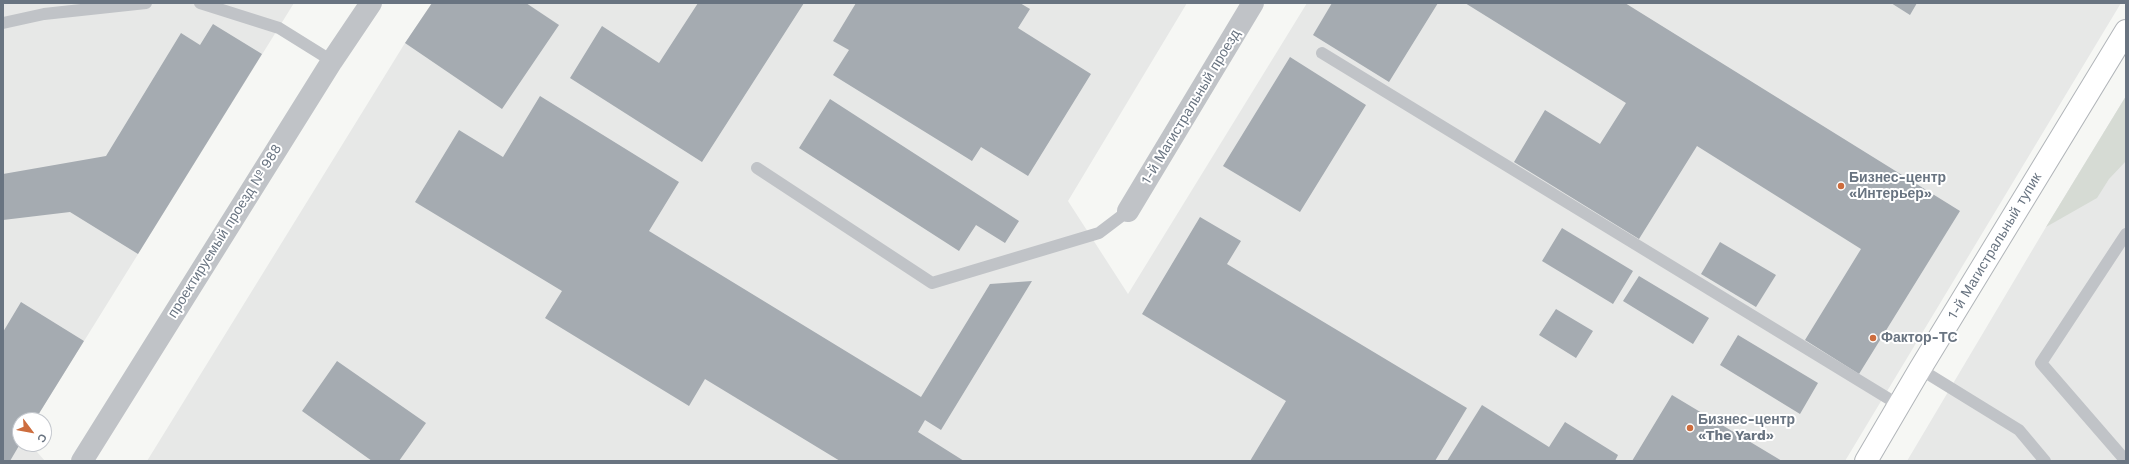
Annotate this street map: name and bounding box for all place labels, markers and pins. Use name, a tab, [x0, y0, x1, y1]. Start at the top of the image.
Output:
place label: Бизнес-центр «Интерьер»	[1849, 170, 1946, 202]
marker: Бизнес-центр «Интерьер»	[1836, 181, 1846, 191]
place label: Фактор-ТС	[1881, 330, 1958, 346]
marker: Фактор-ТС	[1868, 333, 1878, 343]
place label: Бизнес-центр «The Yard»	[1698, 412, 1795, 444]
marker: Бизнес-центр «The Yard»	[1685, 423, 1695, 433]

